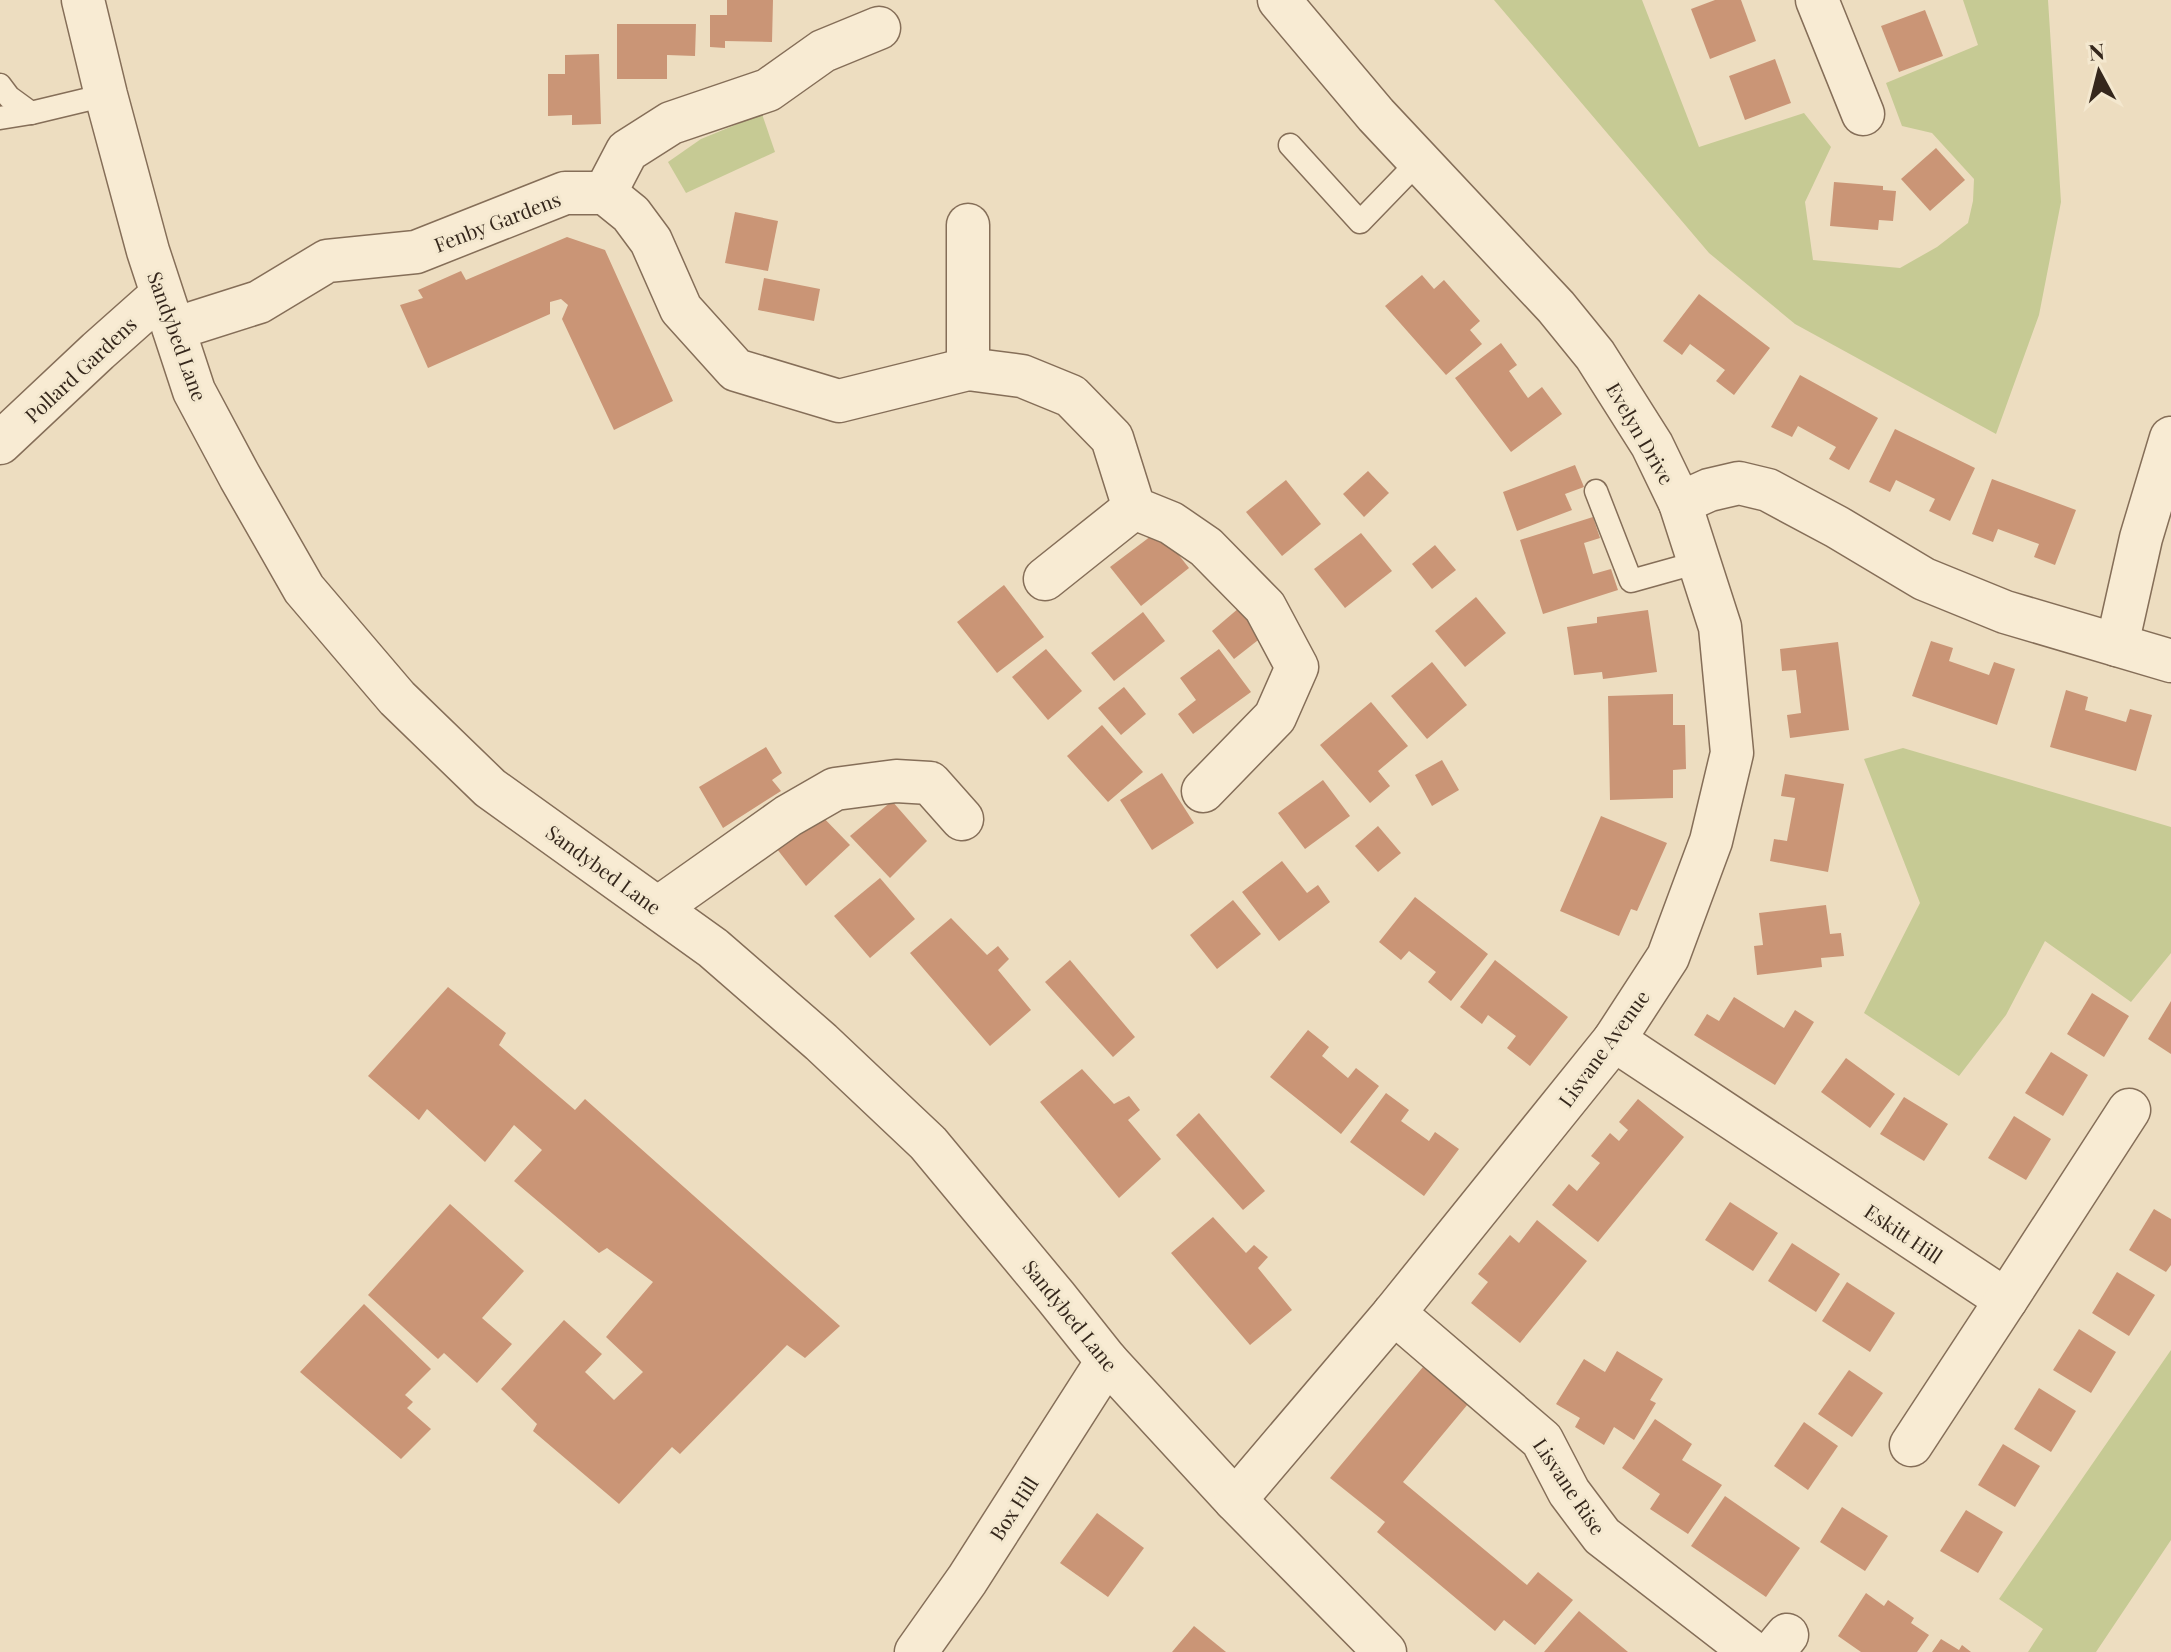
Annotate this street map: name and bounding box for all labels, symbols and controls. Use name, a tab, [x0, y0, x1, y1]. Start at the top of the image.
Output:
north arrow	[2059, 32, 2139, 112]
text: N	[2087, 35, 2106, 67]
street label: Fenby Gardens	[430, 184, 564, 258]
street label: Sandybed Lane	[142, 267, 214, 405]
street label: Pollard Gardens	[18, 310, 142, 428]
street label: Evelyn Drive	[1601, 377, 1681, 489]
street label: Sandybed Lane	[541, 818, 667, 920]
street label: Lisvane Avenue	[1551, 984, 1655, 1112]
street label: Eskitt Hill	[1860, 1197, 1948, 1269]
street label: Sandybed Lane	[1018, 1254, 1124, 1376]
street label: Lisvane Rise	[1528, 1432, 1612, 1540]
street label: Box Hill	[982, 1471, 1044, 1545]

